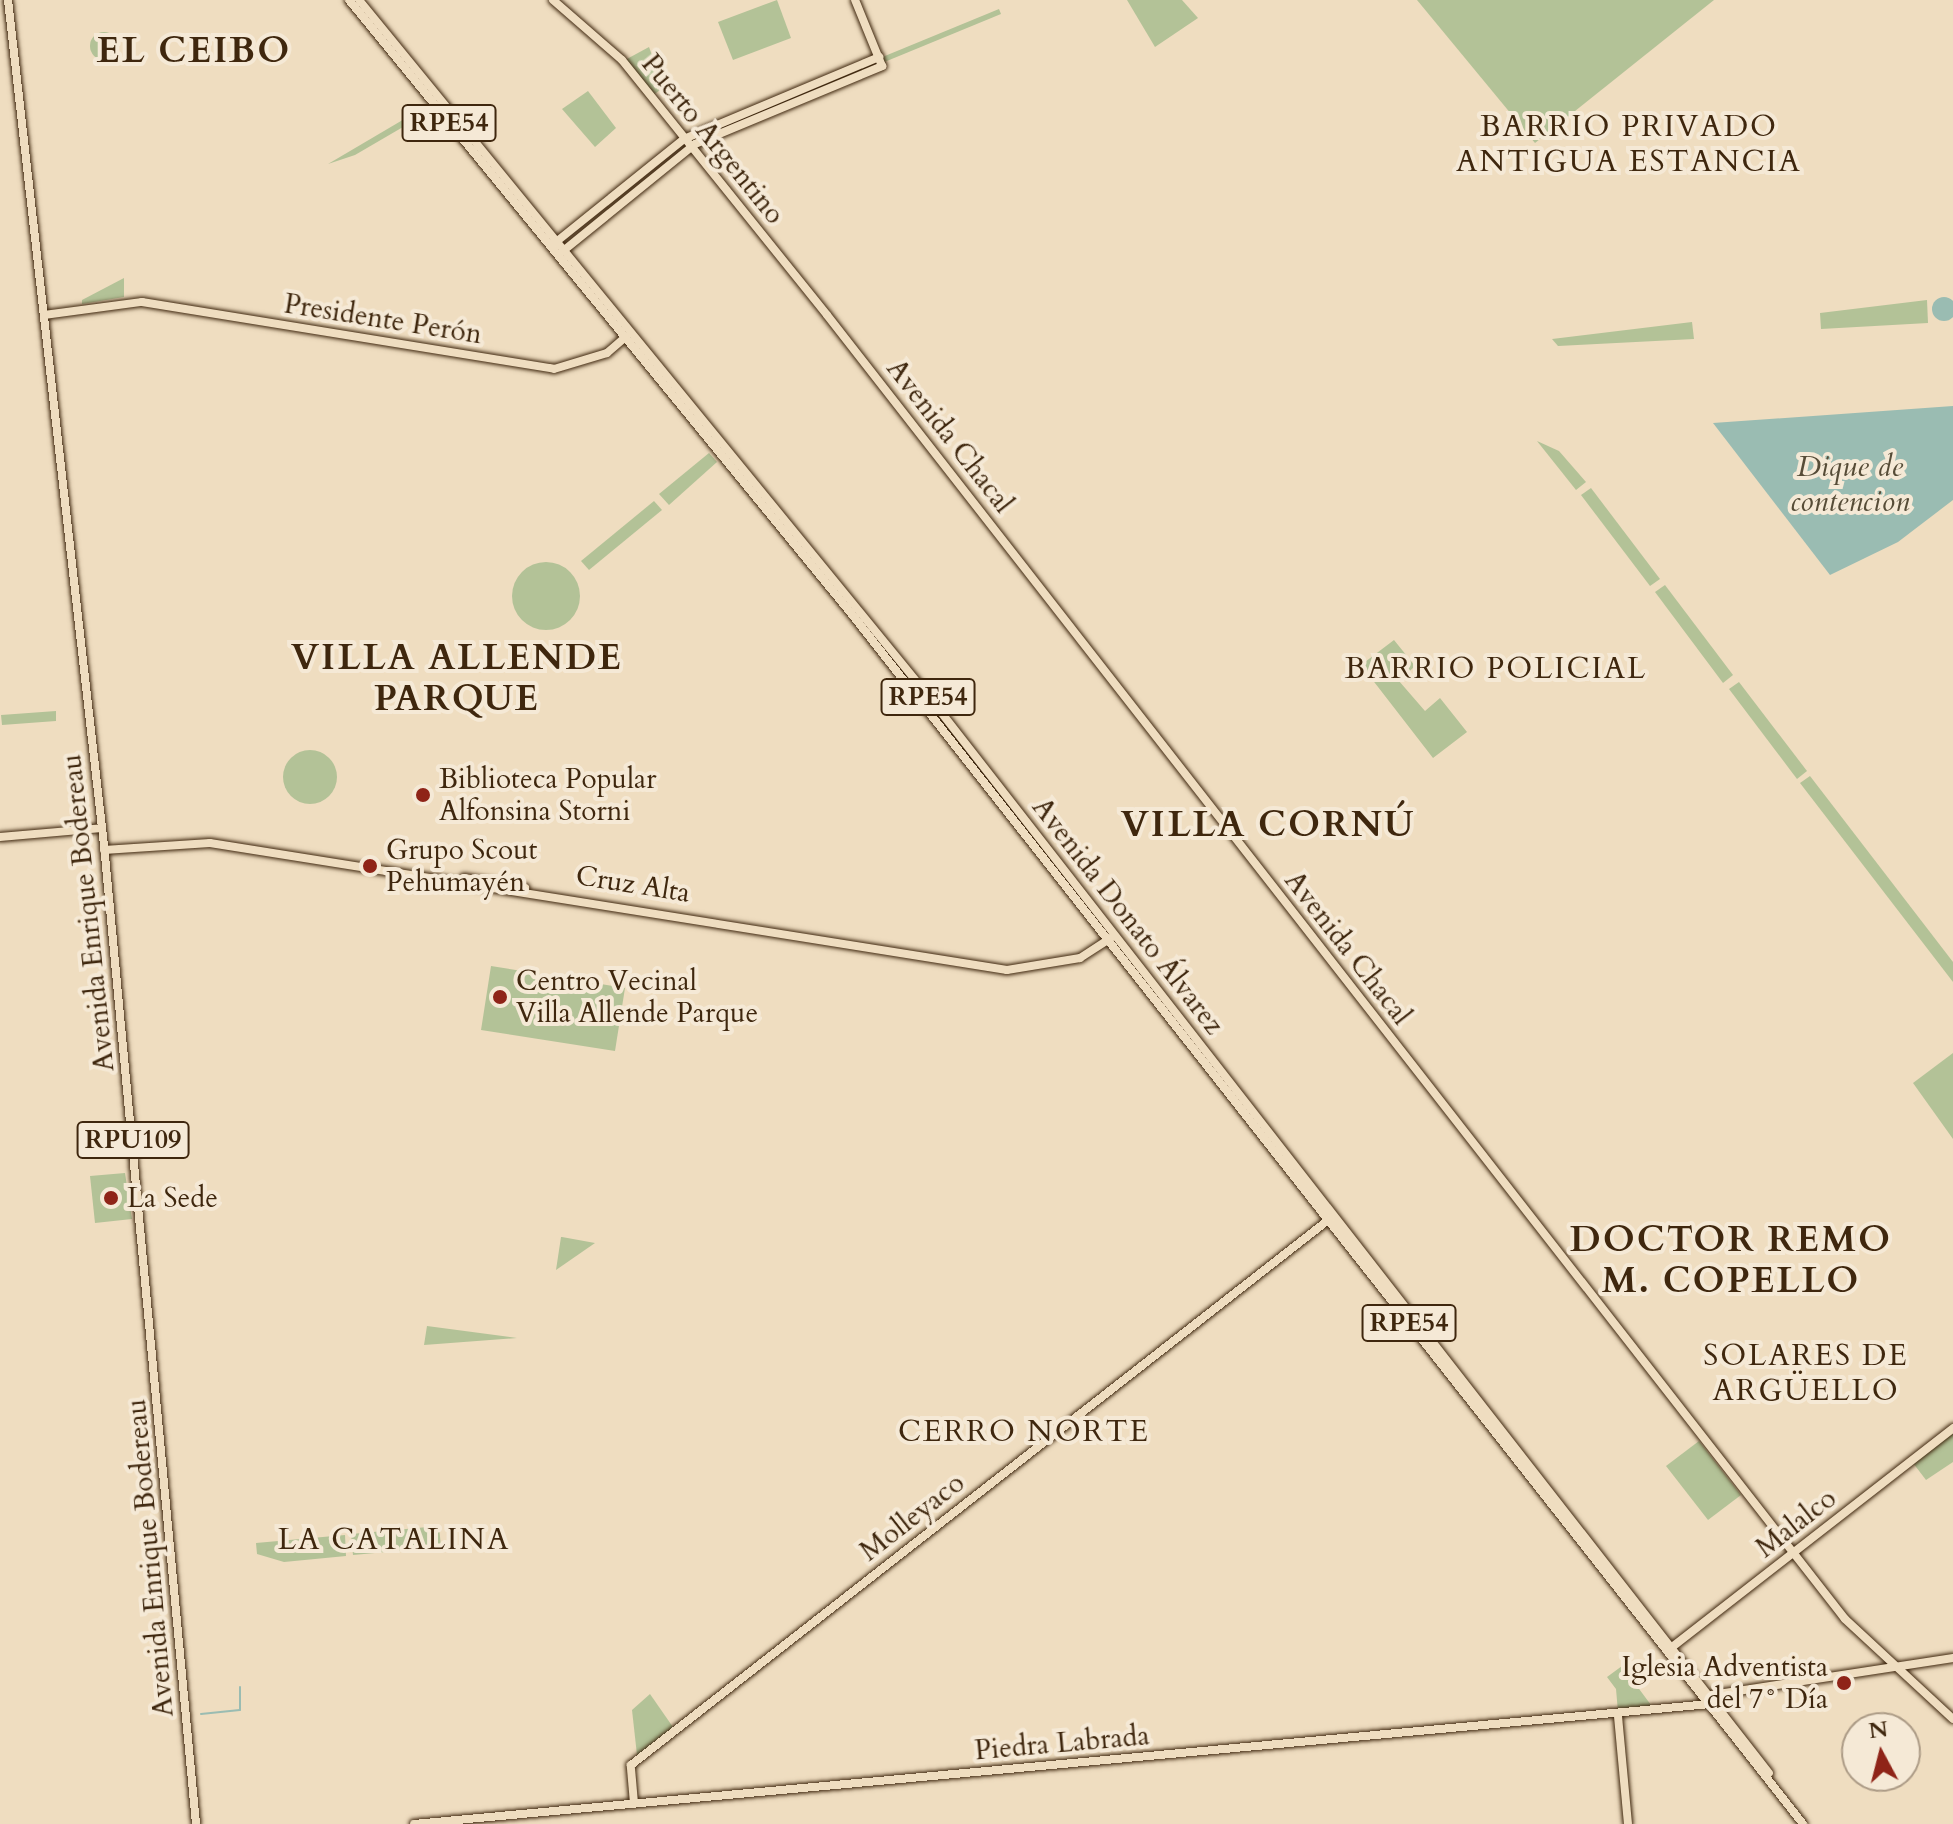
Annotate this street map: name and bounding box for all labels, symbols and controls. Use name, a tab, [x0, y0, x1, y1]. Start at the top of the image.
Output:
district label: EL CEIBO	[97, 29, 291, 73]
street label: Puerto Argentino	[634, 47, 792, 231]
road number: RPE54	[401, 101, 497, 145]
district label: BARRIO PRIVADO ANTIGUA ESTANCIA	[1456, 109, 1802, 180]
street label: Presidente Perón	[282, 287, 484, 351]
street label: Avenida Chacal	[880, 352, 1020, 520]
water label: Dique de contencion	[1791, 449, 1909, 520]
district label: VILLA ALLENDE PARQUE	[291, 635, 623, 720]
district label: BARRIO POLICIAL	[1345, 651, 1647, 687]
road number: RPE54	[880, 675, 976, 719]
street label: Avenida Enrique Bodereau	[55, 753, 121, 1073]
place label: Biblioteca Popular Alfonsina Storni	[439, 762, 656, 828]
marker: Biblioteca Popular Alfonsina Storni	[414, 786, 432, 804]
street label: Avenida Donato Álvarez	[1025, 791, 1231, 1041]
district label: VILLA CORNÚ	[1121, 803, 1415, 847]
place label: Grupo Scout Pehumayén	[386, 833, 537, 899]
marker: Grupo Scout Pehumayén	[361, 857, 379, 875]
street label: Cruz Alta	[574, 858, 692, 910]
street label: Avenida Chacal	[1278, 864, 1418, 1032]
place label: Centro Vecinal Villa Allende Parque	[516, 964, 758, 1030]
marker: Centro Vecinal Villa Allende Parque	[491, 988, 509, 1006]
road number: RPU109	[75, 1118, 191, 1162]
place label: La Sede	[127, 1181, 218, 1215]
marker: La Sede	[102, 1189, 120, 1207]
district label: DOCTOR REMO M. COPELLO	[1570, 1217, 1892, 1302]
road number: RPE54	[1361, 1301, 1457, 1345]
district label: SOLARES DE ARGÜELLO	[1703, 1338, 1909, 1408]
street label: Avenida Enrique Bodereau	[119, 1398, 181, 1718]
district label: CERRO NORTE	[898, 1414, 1150, 1450]
street label: Molleyaco	[853, 1466, 971, 1568]
street label: Malalco	[1749, 1481, 1843, 1565]
district label: LA CATALINA	[278, 1522, 510, 1558]
place label: Iglesia Adventista del 7° Día	[1621, 1650, 1828, 1716]
marker: Iglesia Adventista del 7° Día	[1835, 1674, 1853, 1692]
north arrow	[1841, 1712, 1921, 1792]
text: N	[1867, 1714, 1890, 1746]
street label: Piedra Labrada	[973, 1719, 1151, 1767]

